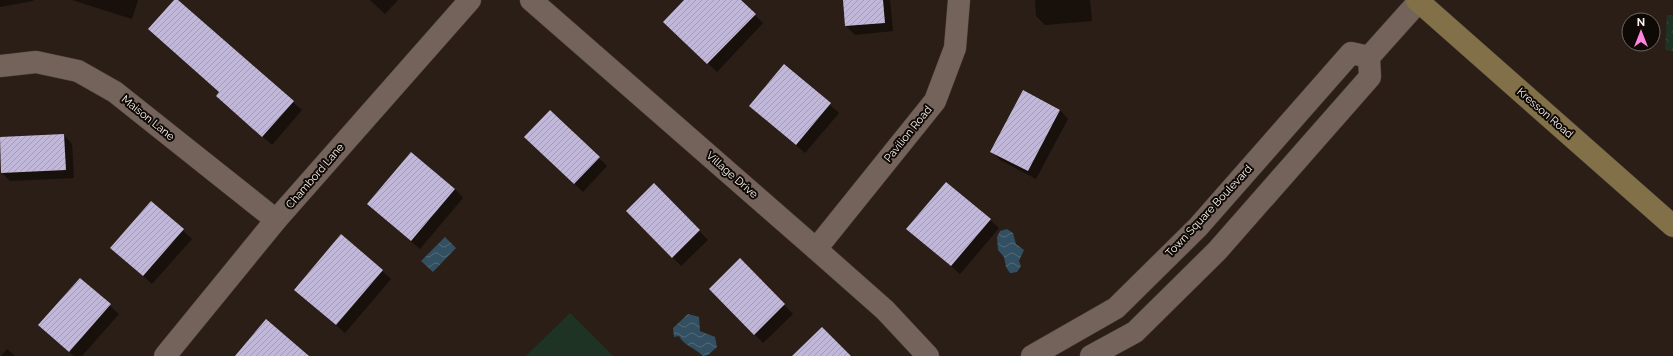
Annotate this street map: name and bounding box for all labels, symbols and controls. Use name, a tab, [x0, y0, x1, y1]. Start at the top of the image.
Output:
north arrow	[1621, 12, 1661, 52]
text: N	[1637, 16, 1645, 29]
street label: Kresson Road	[1514, 85, 1576, 141]
street label: Maison Lane	[119, 93, 178, 144]
street label: Pavilion Road	[881, 103, 935, 165]
street label: Chambord Lane	[283, 140, 347, 211]
street label: Village Drive	[704, 149, 761, 201]
street label: Town Square Boulevard	[1163, 162, 1255, 260]

